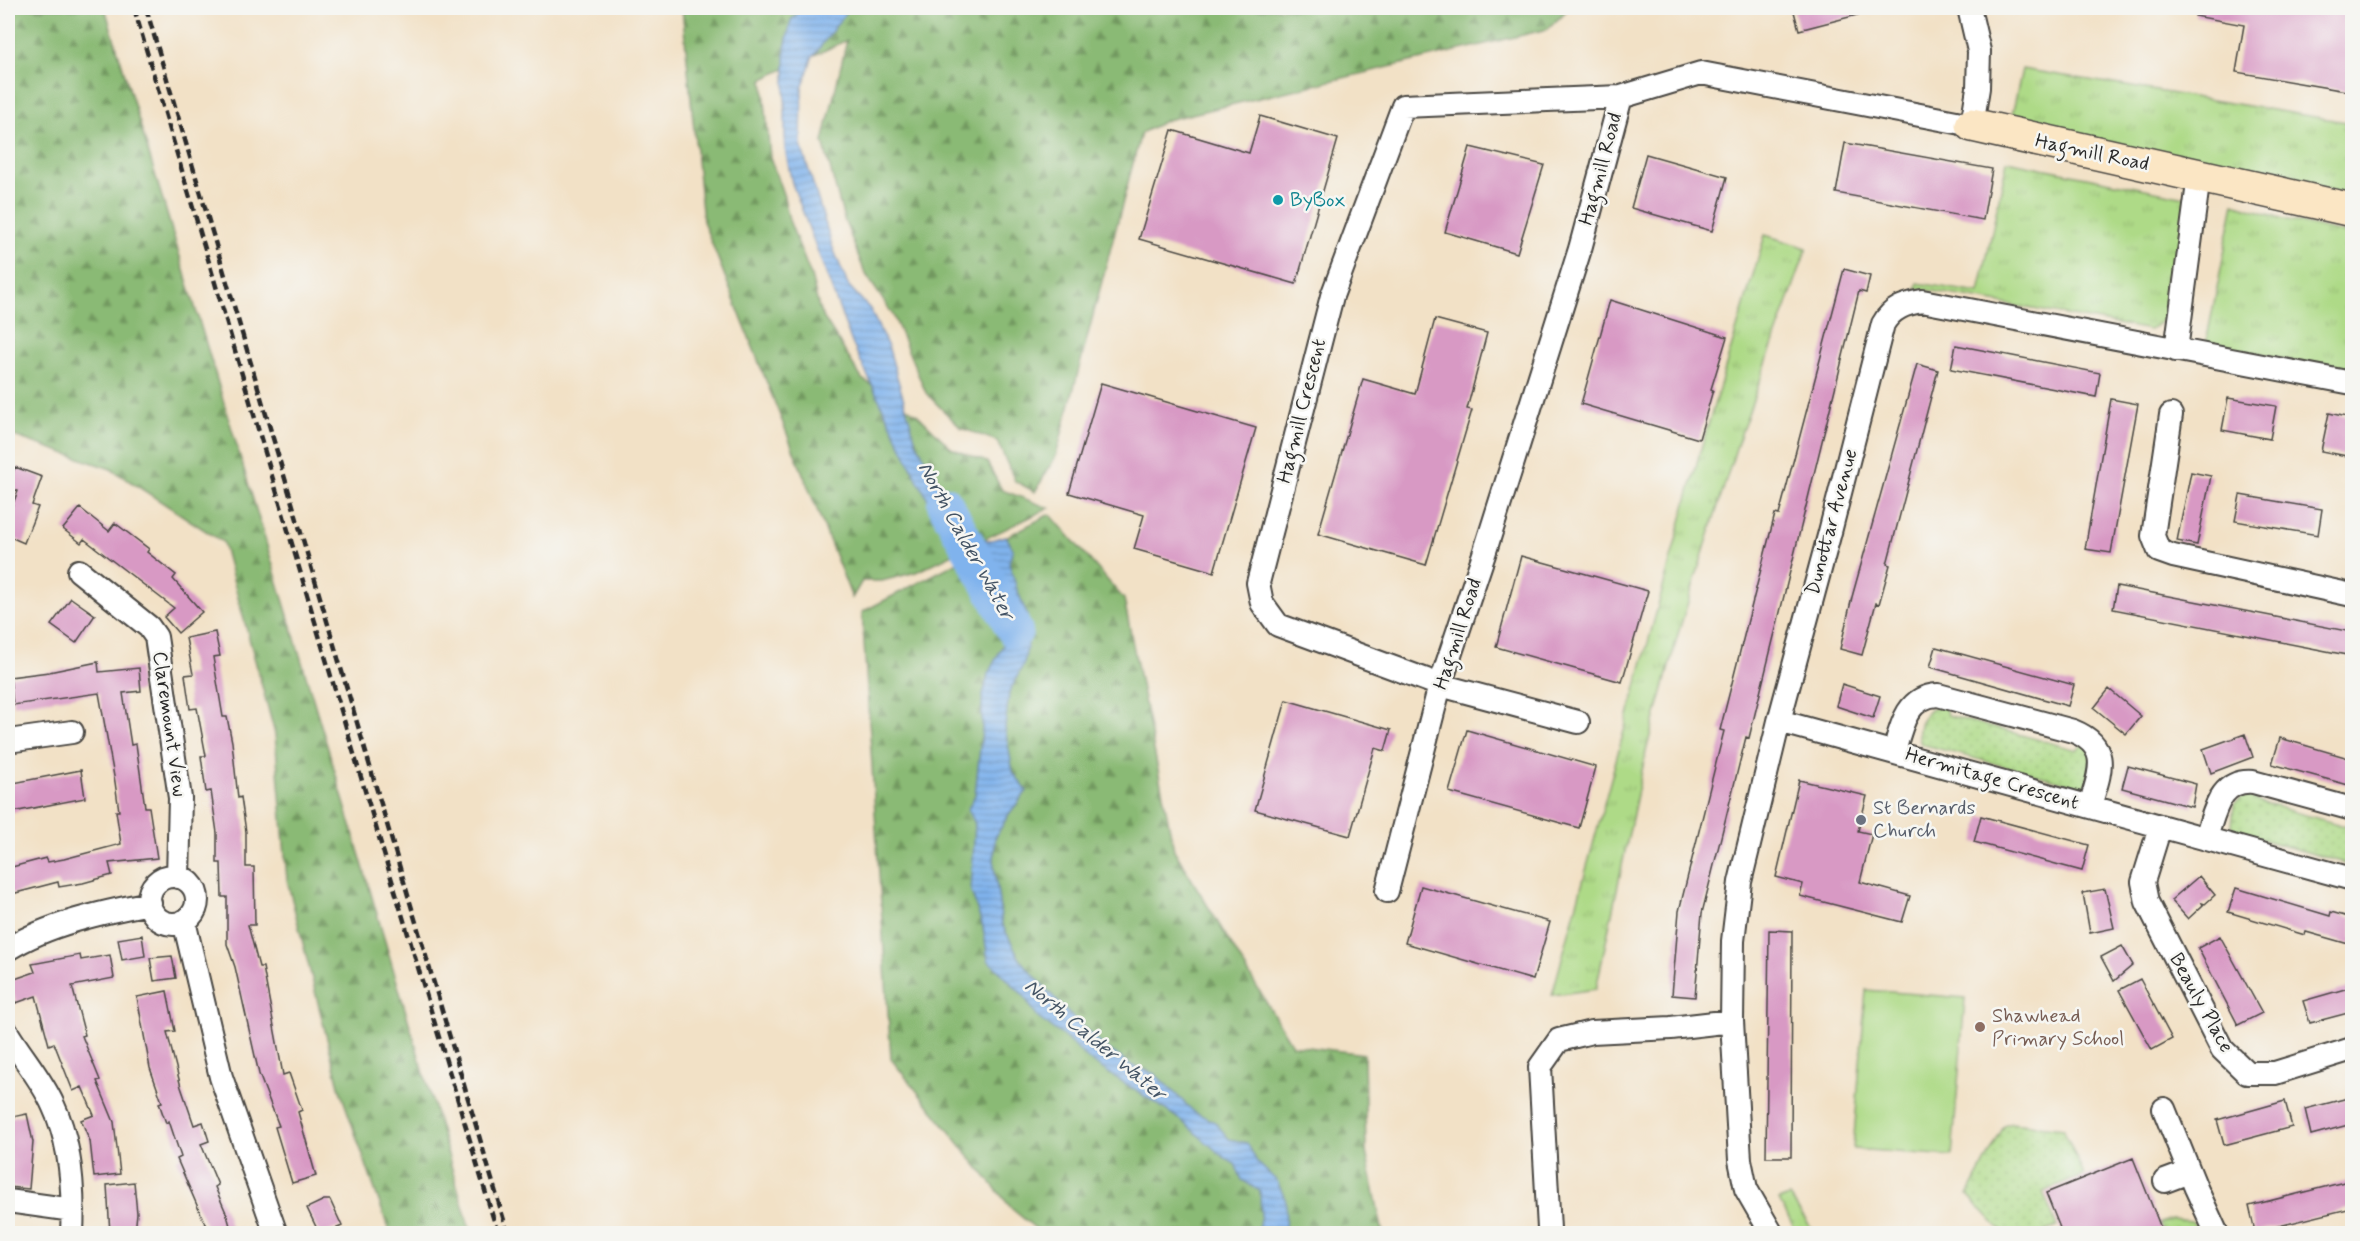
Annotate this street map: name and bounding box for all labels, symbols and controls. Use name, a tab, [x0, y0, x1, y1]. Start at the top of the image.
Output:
street label: Hagmill Road	[1573, 110, 1631, 229]
street label: Hagmill Road	[2032, 128, 2151, 180]
place label: ByBox	[1290, 187, 1346, 214]
marker: ByBox	[1271, 193, 1285, 207]
street label: Hagmill Crescent	[1271, 336, 1335, 487]
street label: Dunottar Avenue	[1799, 446, 1865, 598]
water label: North Calder Water	[911, 457, 1022, 627]
street label: Hagmill Road	[1427, 575, 1491, 694]
street label: Claremount View	[145, 650, 193, 798]
street label: Hermitage Crescent	[1902, 741, 2082, 819]
place label: St Bernards Church	[1873, 795, 1975, 845]
marker: St Bernards Church	[1854, 813, 1868, 827]
street label: Beauly Place	[2162, 948, 2240, 1058]
water label: North Calder Water	[1018, 972, 1173, 1109]
place label: Shawhead Primary School	[1992, 1003, 2124, 1053]
marker: Shawhead Primary School	[1973, 1020, 1987, 1034]

